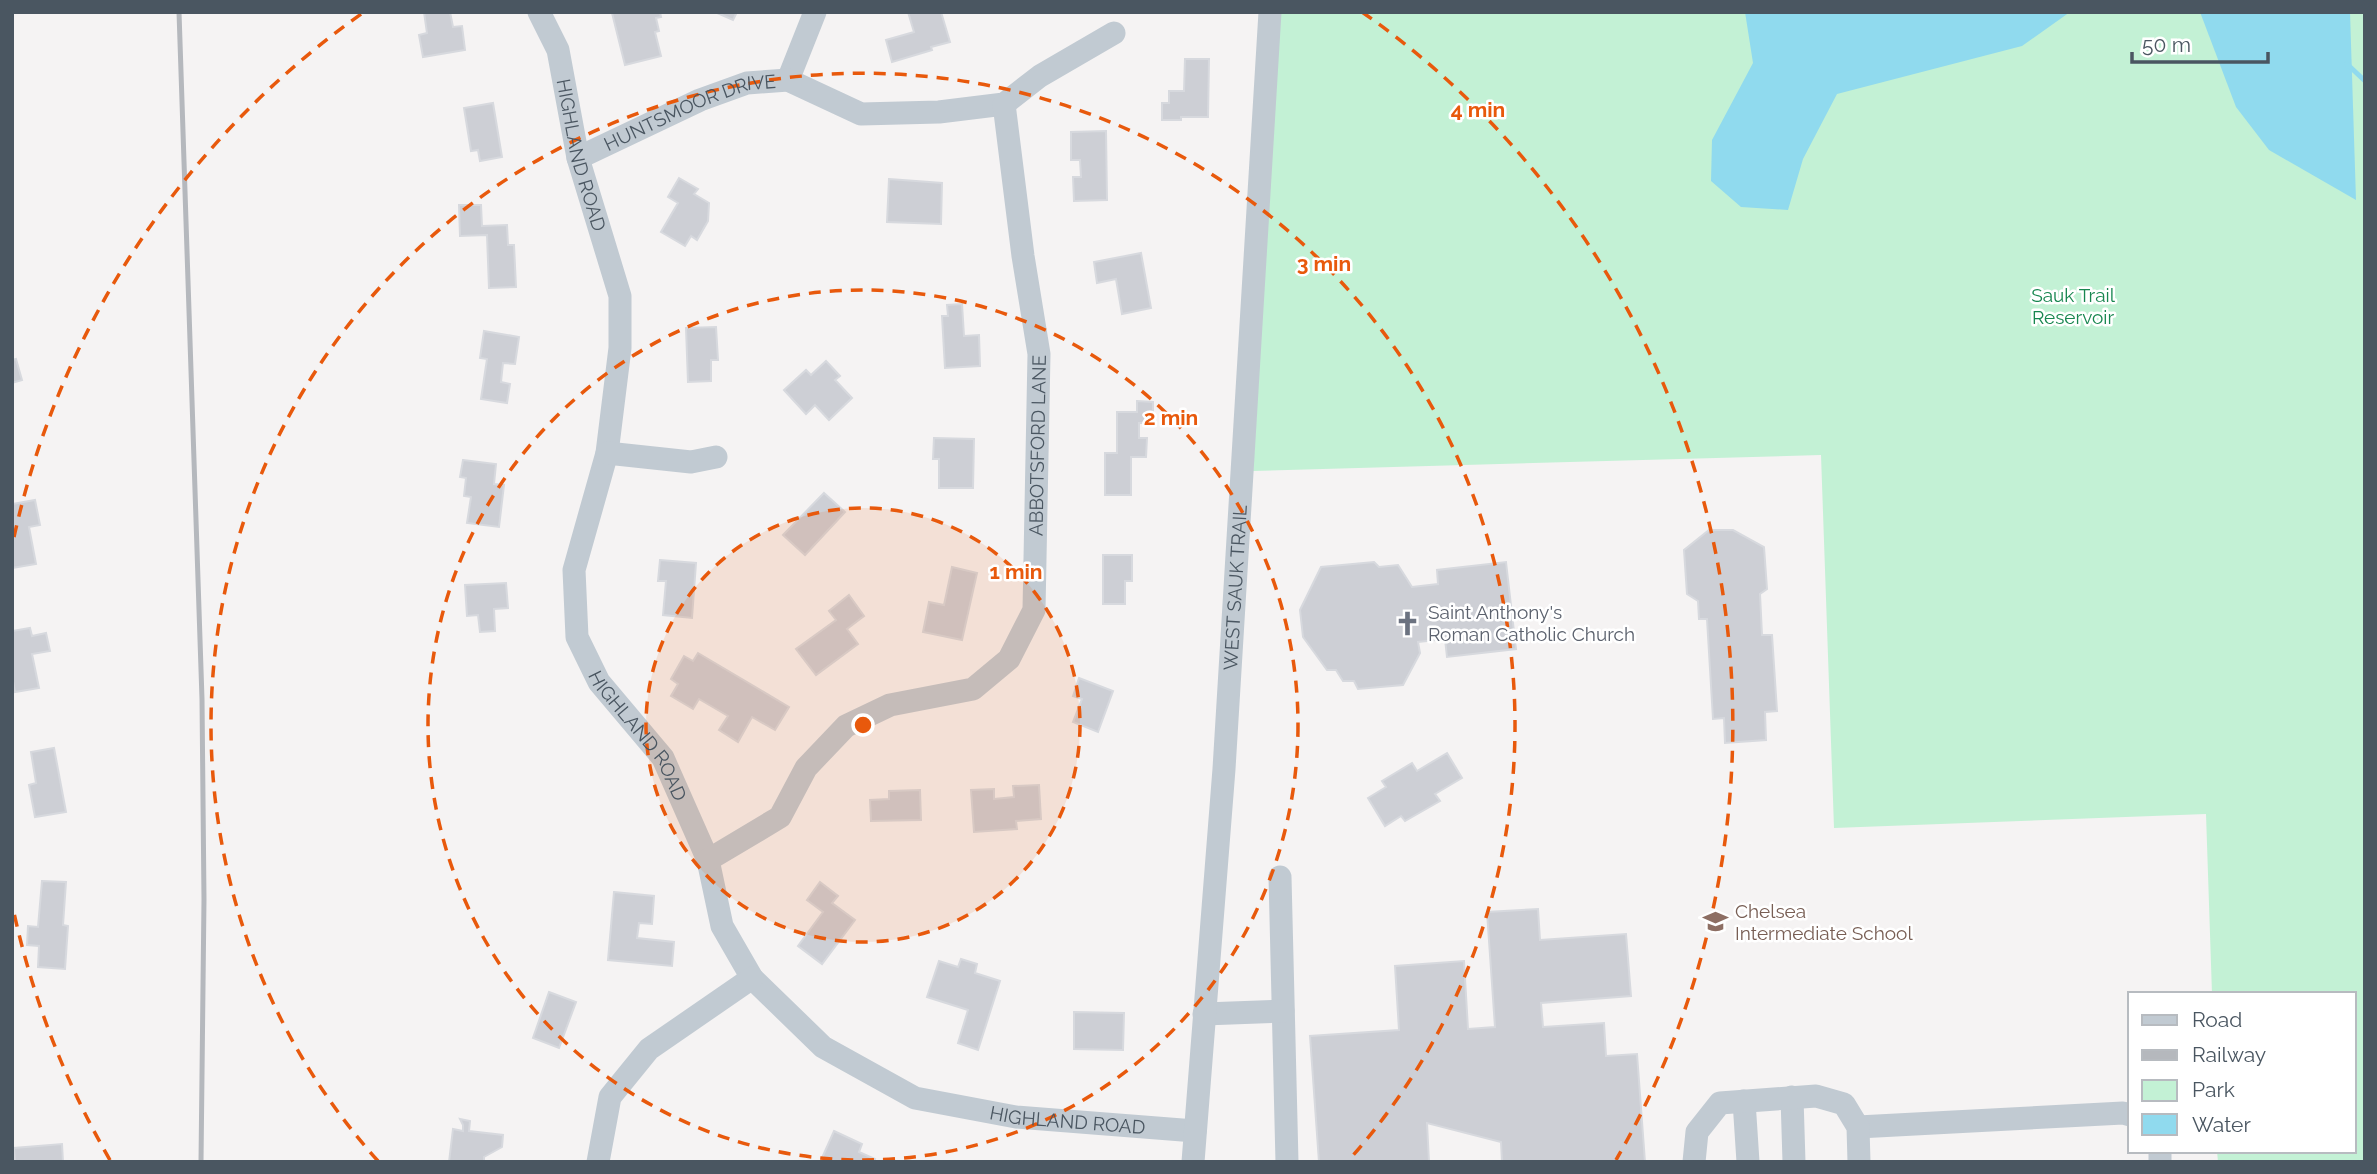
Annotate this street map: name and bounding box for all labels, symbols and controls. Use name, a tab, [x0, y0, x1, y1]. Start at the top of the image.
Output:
scale bar	[2132, 21, 2268, 65]
text: 50 m	[2142, 32, 2191, 57]
street label: HUNTSMOOR DRIVE	[600, 70, 777, 155]
street label: HIGHLAND ROAD	[553, 77, 611, 234]
text: 4 min	[1451, 97, 1505, 122]
text: 3 min	[1297, 251, 1351, 276]
park label: Sauk Trail Reservoir	[2031, 284, 2116, 328]
street label: ABBOTSFORD LANE	[1024, 355, 1050, 536]
text: 2 min	[1144, 405, 1198, 430]
street label: WEST SAUK TRAIL	[1219, 504, 1251, 671]
text: 1 min	[989, 559, 1043, 584]
place label: Saint Anthony's Roman Catholic Church	[1428, 601, 1635, 645]
church icon: Saint Anthony's Roman Catholic Church	[1394, 609, 1422, 637]
street label: HIGHLAND ROAD	[584, 667, 691, 804]
centre of rings	[851, 713, 875, 737]
place label: Chelsea Intermediate School	[1735, 900, 1913, 944]
school or university icon: Chelsea Intermediate School	[1701, 908, 1729, 936]
legend	[2128, 992, 2356, 1153]
text: Road	[2192, 1007, 2242, 1032]
text: Railway	[2192, 1042, 2266, 1067]
text: Park	[2192, 1077, 2235, 1102]
street label: HIGHLAND ROAD	[988, 1101, 1146, 1138]
text: Water	[2192, 1112, 2251, 1137]

